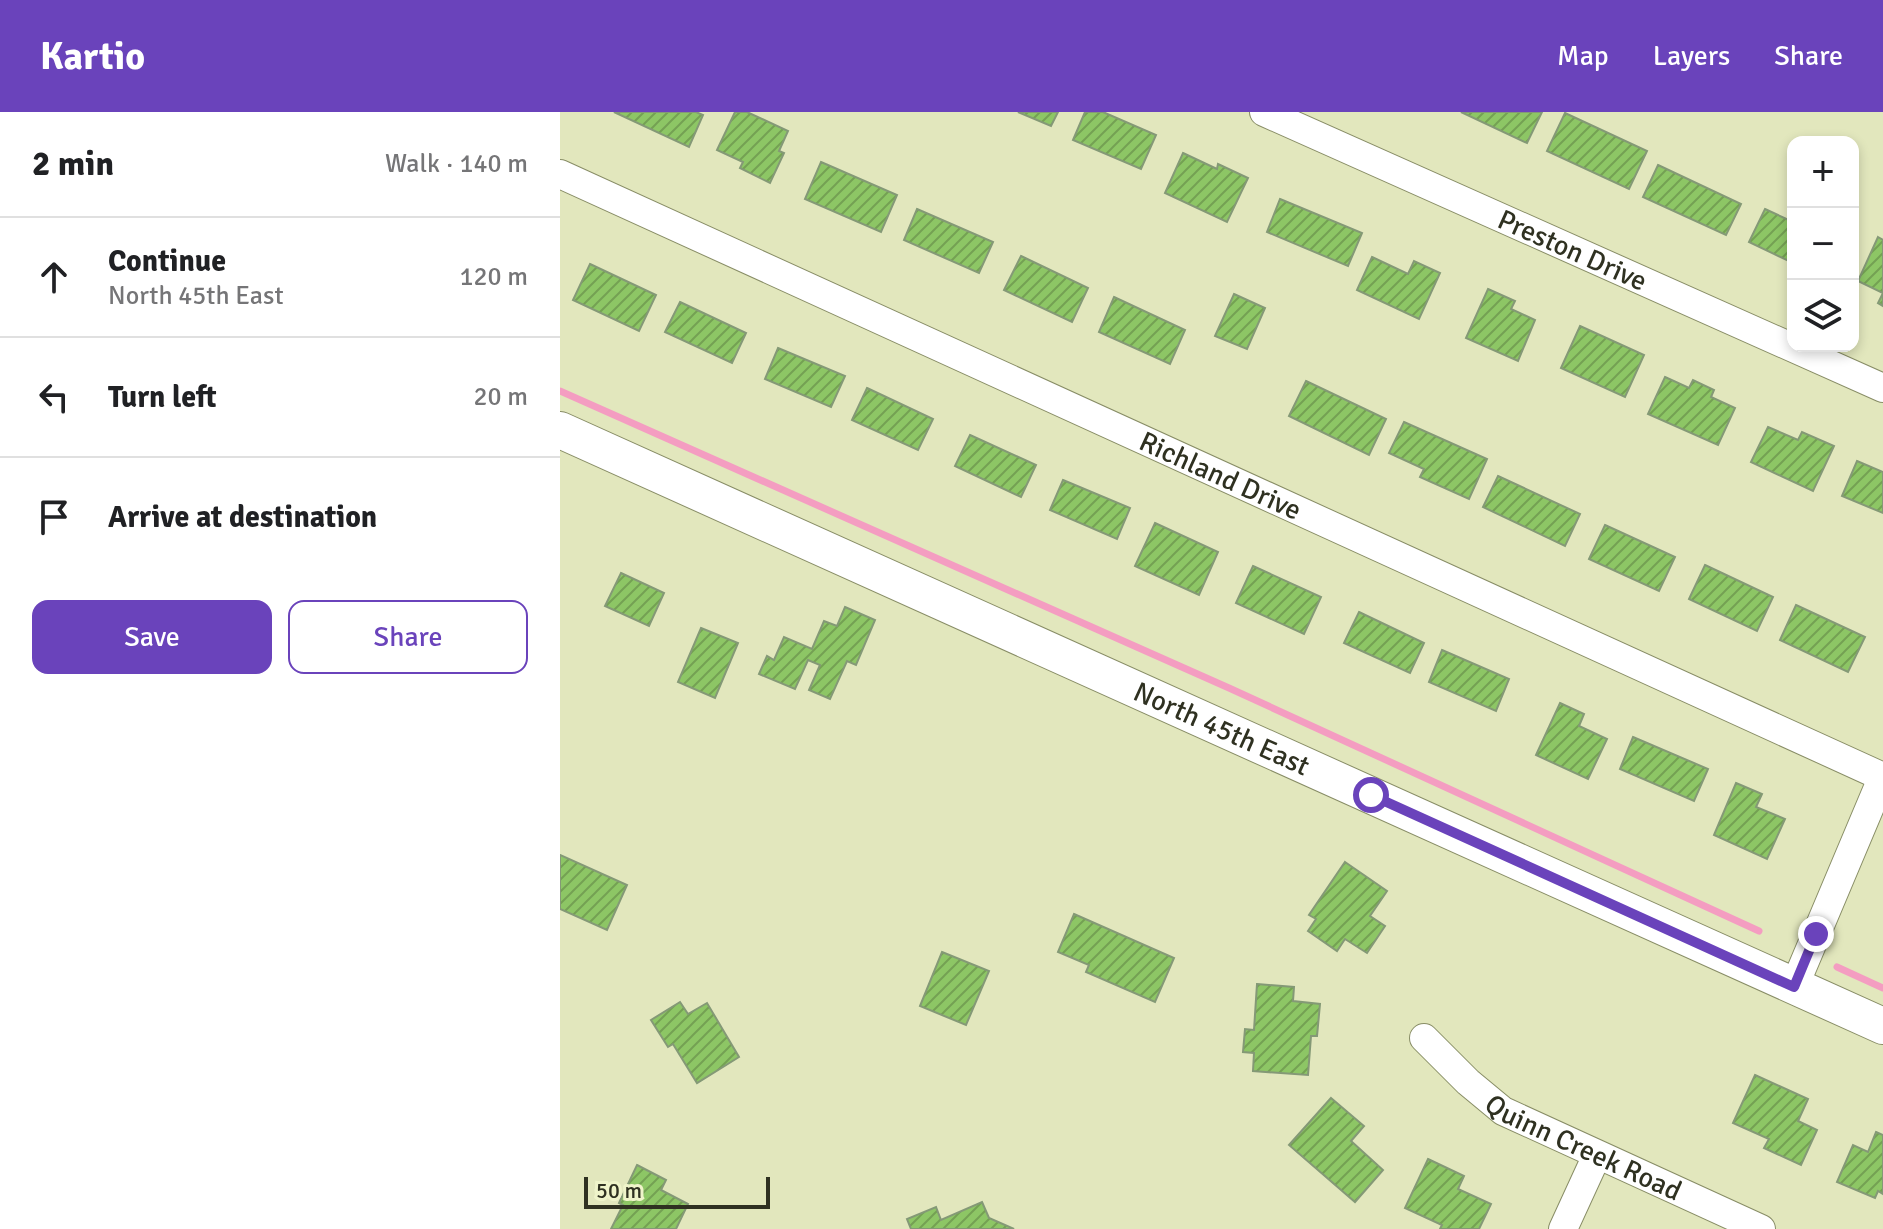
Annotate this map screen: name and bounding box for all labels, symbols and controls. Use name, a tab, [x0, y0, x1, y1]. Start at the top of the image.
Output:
text: Kartio	[40, 33, 145, 80]
text: Map	[1557, 39, 1609, 73]
text: Layers	[1653, 39, 1730, 73]
text: Share	[1774, 39, 1843, 73]
map controls	[1787, 136, 1859, 352]
button: +	[1787, 136, 1859, 208]
text: 2 min	[32, 143, 114, 185]
text: Walk · 140 m	[385, 148, 528, 180]
street label: Preston Drive	[1492, 203, 1652, 299]
button: −	[1787, 208, 1859, 280]
text: Continue	[108, 243, 226, 280]
icon: ahead	[32, 255, 76, 299]
text: 120 m	[459, 261, 528, 293]
text: North 45th East	[108, 280, 284, 312]
button: layers	[1787, 280, 1859, 352]
icon: left	[32, 375, 76, 419]
text: Turn left	[108, 379, 217, 416]
text: 20 m	[473, 381, 528, 413]
street label: Richland Drive	[1134, 424, 1307, 528]
icon: arrive	[32, 495, 76, 539]
text: Arrive at destination	[108, 499, 377, 536]
button: Save	[32, 600, 272, 674]
button: Share	[288, 600, 528, 674]
street label: North 45th East	[1128, 675, 1315, 784]
route start	[1353, 777, 1389, 813]
route end	[1798, 916, 1834, 952]
street label: Quinn Creek Road	[1478, 1087, 1687, 1208]
scale bar	[584, 1173, 770, 1209]
text: 50 m	[596, 1177, 642, 1204]

